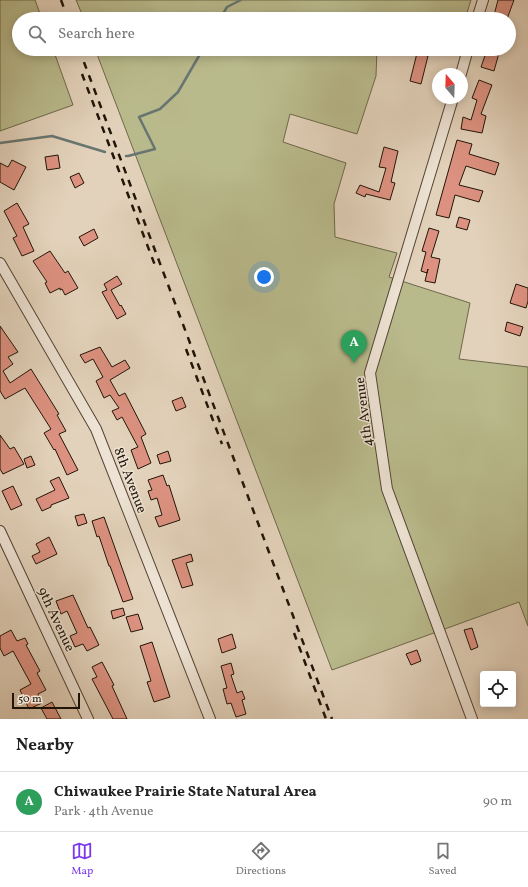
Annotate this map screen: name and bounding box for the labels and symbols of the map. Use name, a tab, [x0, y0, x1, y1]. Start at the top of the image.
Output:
north arrow	[432, 68, 468, 104]
your location	[254, 267, 274, 287]
pin: A	[341, 330, 367, 363]
street label: 4th Avenue	[351, 375, 378, 448]
street label: 8th Avenue	[108, 445, 151, 516]
street label: 9th Avenue	[32, 584, 79, 655]
scale bar	[12, 691, 80, 710]

